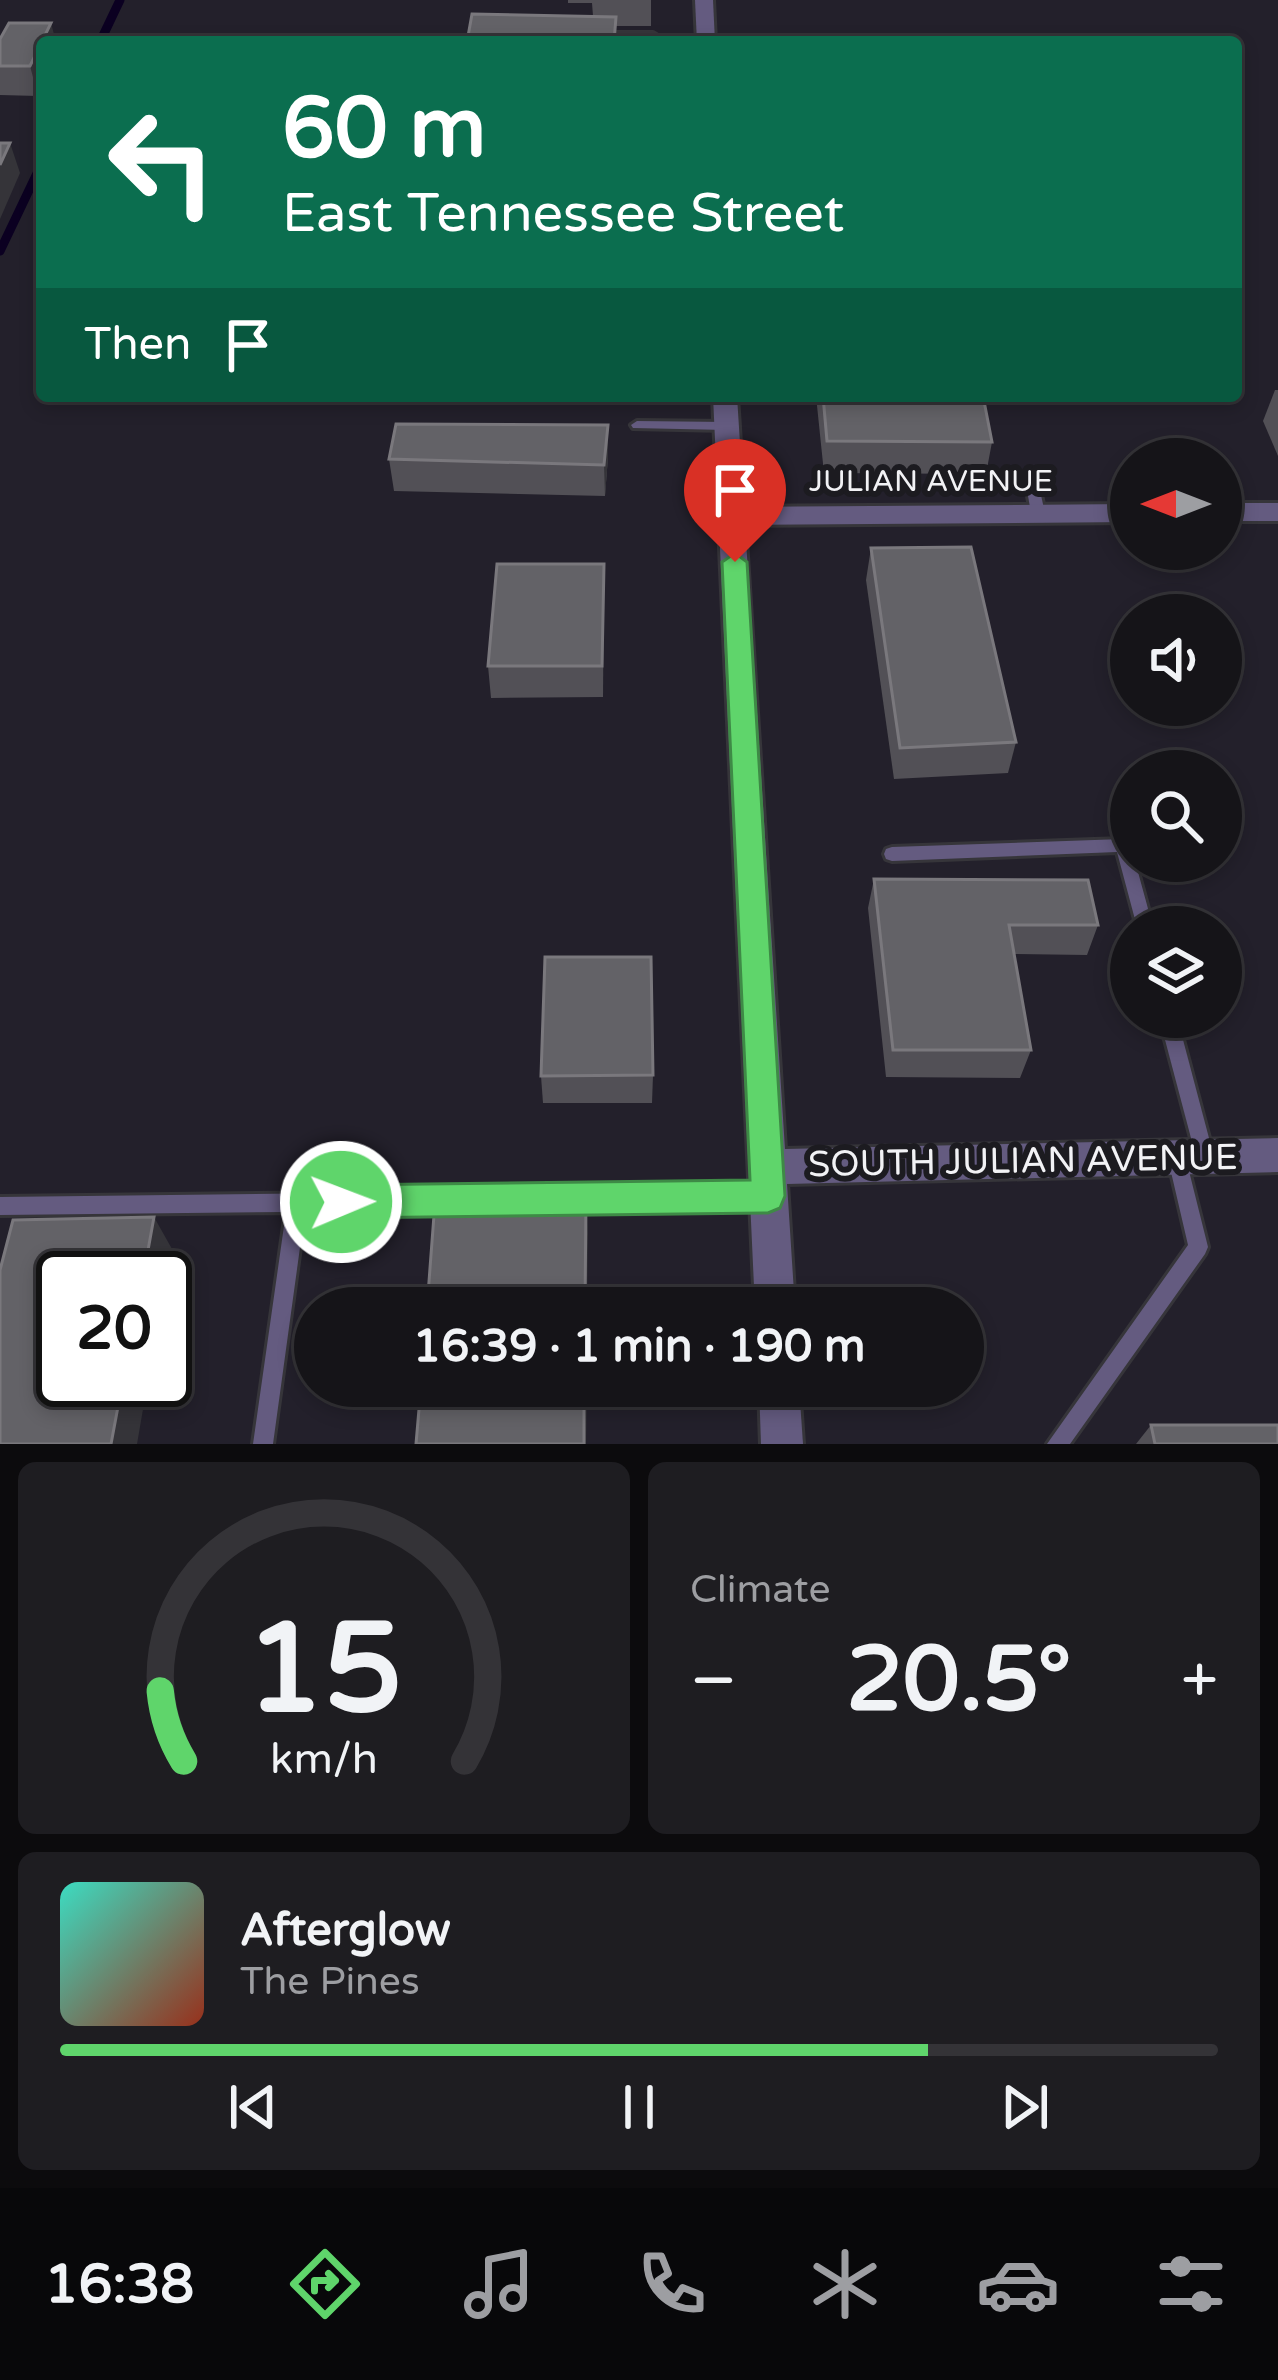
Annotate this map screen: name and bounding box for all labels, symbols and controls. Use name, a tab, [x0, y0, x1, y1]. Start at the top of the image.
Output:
text: 60 m	[282, 79, 486, 180]
icon: left	[84, 84, 240, 240]
text: East Tennessee Street	[282, 181, 844, 246]
icon: arrive	[215, 312, 281, 378]
text: Then	[84, 318, 191, 372]
north arrow	[1110, 438, 1242, 570]
map controls	[1110, 438, 1242, 1038]
pin	[684, 439, 786, 562]
icon: arrive	[702, 457, 768, 523]
street label: JULIAN AVENUE	[809, 463, 1053, 500]
button: sound	[1110, 594, 1242, 726]
button: search	[1110, 750, 1242, 882]
button: layers	[1110, 906, 1242, 1038]
street label: SOUTH JULIAN AVENUE	[808, 1136, 1238, 1186]
position arrow	[278, 1139, 404, 1265]
speed limit sign: 20	[36, 1251, 192, 1407]
text: 16:39 · 1 min · 190 m	[413, 1320, 865, 1374]
text: Climate	[690, 1566, 830, 1613]
text: 15	[246, 1595, 402, 1746]
text: 20.5°	[846, 1626, 1072, 1735]
text: −	[690, 1641, 737, 1721]
text: +	[1181, 1641, 1218, 1721]
text: km/h	[270, 1734, 378, 1785]
text: Afterglow	[240, 1904, 451, 1958]
text: The Pines	[240, 1958, 420, 2005]
icon: previous	[220, 2074, 286, 2140]
icon: pause	[606, 2074, 672, 2140]
icon: next	[992, 2074, 1058, 2140]
icon: directions	[283, 2242, 367, 2326]
icon: music	[457, 2242, 541, 2326]
icon: phone	[630, 2242, 714, 2326]
icon: climate	[803, 2242, 887, 2326]
icon: car	[976, 2242, 1060, 2326]
icon: filters	[1149, 2242, 1233, 2326]
text: 16:38	[45, 2252, 194, 2317]

